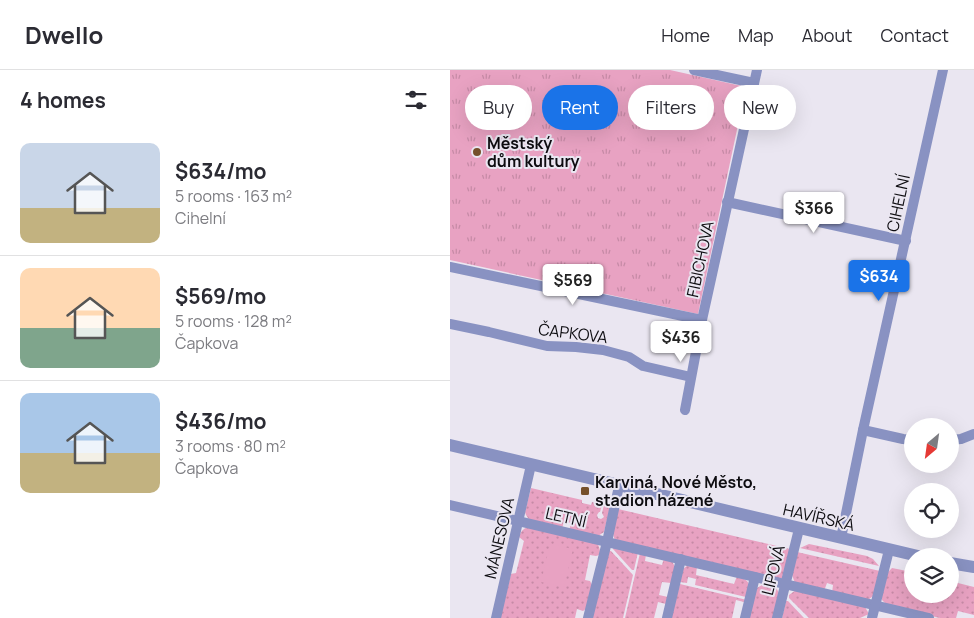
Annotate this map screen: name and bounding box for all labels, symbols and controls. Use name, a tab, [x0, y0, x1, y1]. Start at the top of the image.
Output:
text: Dwello	[25, 18, 103, 51]
text: Home	[661, 23, 710, 47]
text: Map	[738, 23, 774, 47]
text: About	[802, 23, 852, 47]
text: Contact	[880, 23, 949, 47]
chip: Buy	[465, 85, 532, 130]
chip: Rent	[542, 85, 618, 130]
chip: Filters	[628, 85, 714, 130]
chip: New	[724, 85, 796, 130]
text: 4 homes	[20, 86, 106, 114]
icon: filters	[402, 86, 430, 114]
place label: Městský dům kultury	[487, 132, 580, 172]
marker: Městský dům kultury	[471, 146, 483, 158]
text: $634/mo	[175, 157, 266, 185]
icon: home	[60, 163, 120, 223]
street label: CIHELNÍ	[881, 172, 915, 234]
text: 5 rooms · 163 m²	[175, 185, 292, 207]
pin: $366	[784, 191, 844, 234]
text: $366	[794, 197, 834, 219]
text: Cihelní	[175, 207, 226, 229]
street label: FIBICHOVA	[681, 219, 719, 299]
pin: $634	[849, 260, 909, 302]
pin: $569	[543, 264, 603, 306]
text: $634	[859, 265, 899, 287]
text: $569	[554, 269, 592, 291]
text: $569/mo	[175, 282, 266, 310]
icon: home	[60, 288, 120, 348]
text: 5 rooms · 128 m²	[175, 310, 292, 332]
street label: ČAPKOVA	[537, 318, 609, 348]
pin: $436	[651, 320, 711, 363]
text: $436	[661, 326, 701, 348]
text: Čapkova	[175, 332, 238, 354]
text: $436/mo	[175, 407, 266, 435]
icon: home	[60, 413, 120, 473]
north arrow	[904, 418, 959, 472]
map controls	[904, 418, 959, 603]
text: 3 rooms · 80 m²	[175, 435, 286, 457]
text: Čapkova	[175, 457, 238, 479]
place label: Karviná, Nové Město, stadion házené	[595, 471, 757, 511]
button: locate	[904, 483, 959, 538]
marker: Karviná, Nové Město, stadion házené	[579, 485, 591, 497]
street label: MÁNESOVA	[479, 495, 519, 581]
street label: HAVÍŘSKÁ	[781, 498, 857, 536]
street label: LETNÍ	[543, 502, 589, 532]
street label: LIPOVÁ	[756, 542, 790, 598]
button: layers	[904, 548, 959, 603]

